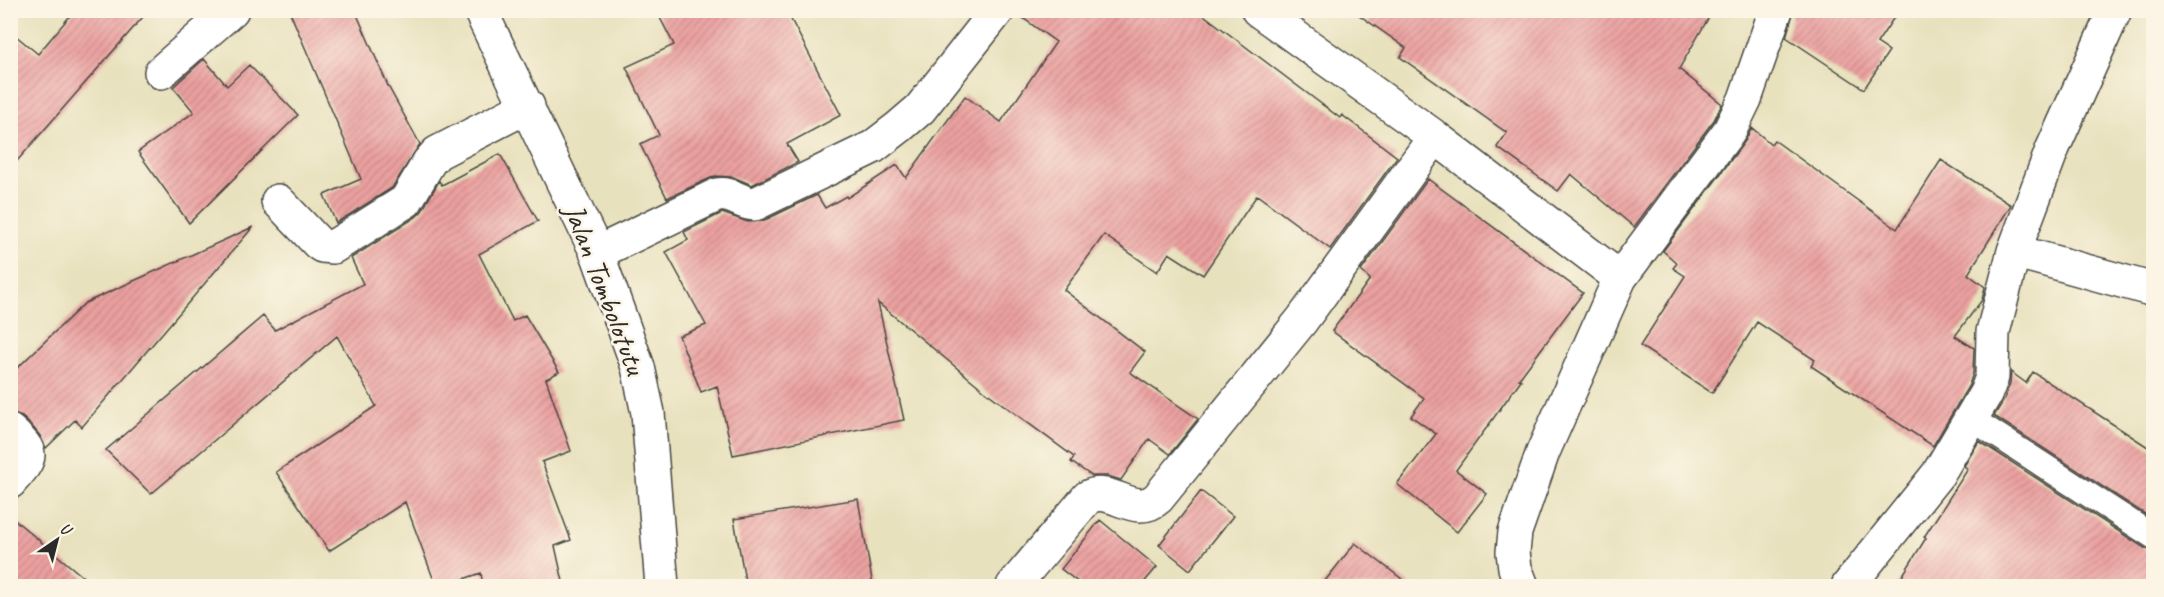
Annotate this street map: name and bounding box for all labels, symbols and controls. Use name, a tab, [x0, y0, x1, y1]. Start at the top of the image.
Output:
street label: Jalan Tombolotutu	[554, 196, 656, 381]
north arrow	[27, 510, 87, 570]
text: U	[56, 518, 77, 541]

